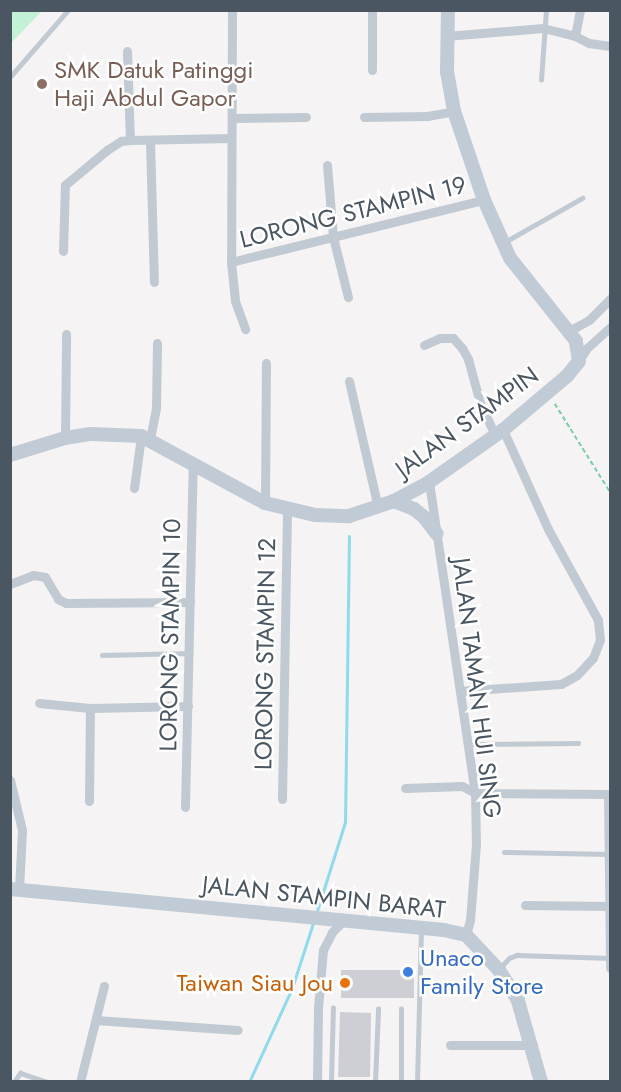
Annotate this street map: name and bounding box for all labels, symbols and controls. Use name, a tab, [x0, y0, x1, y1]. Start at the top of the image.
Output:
place label: SMK Datuk Patinggi Haji Abdul Gapor	[54, 56, 254, 112]
marker: SMK Datuk Patinggi Haji Abdul Gapor	[35, 77, 49, 91]
street label: LORONG STAMPIN 19	[237, 170, 469, 254]
street label: JALAN STAMPIN	[390, 361, 544, 483]
street label: LORONG STAMPIN 10	[154, 518, 186, 752]
street label: LORONG STAMPIN 12	[249, 538, 281, 770]
street label: JALAN TAMAN HUI SING	[447, 556, 507, 820]
street label: JALAN STAMPIN BARAT	[201, 870, 447, 924]
place label: Unaco Family Store	[420, 944, 543, 1000]
marker: Unaco Family Store	[401, 965, 415, 979]
place label: Taiwan Siau Jou	[177, 969, 333, 997]
marker: Taiwan Siau Jou	[338, 976, 352, 990]

